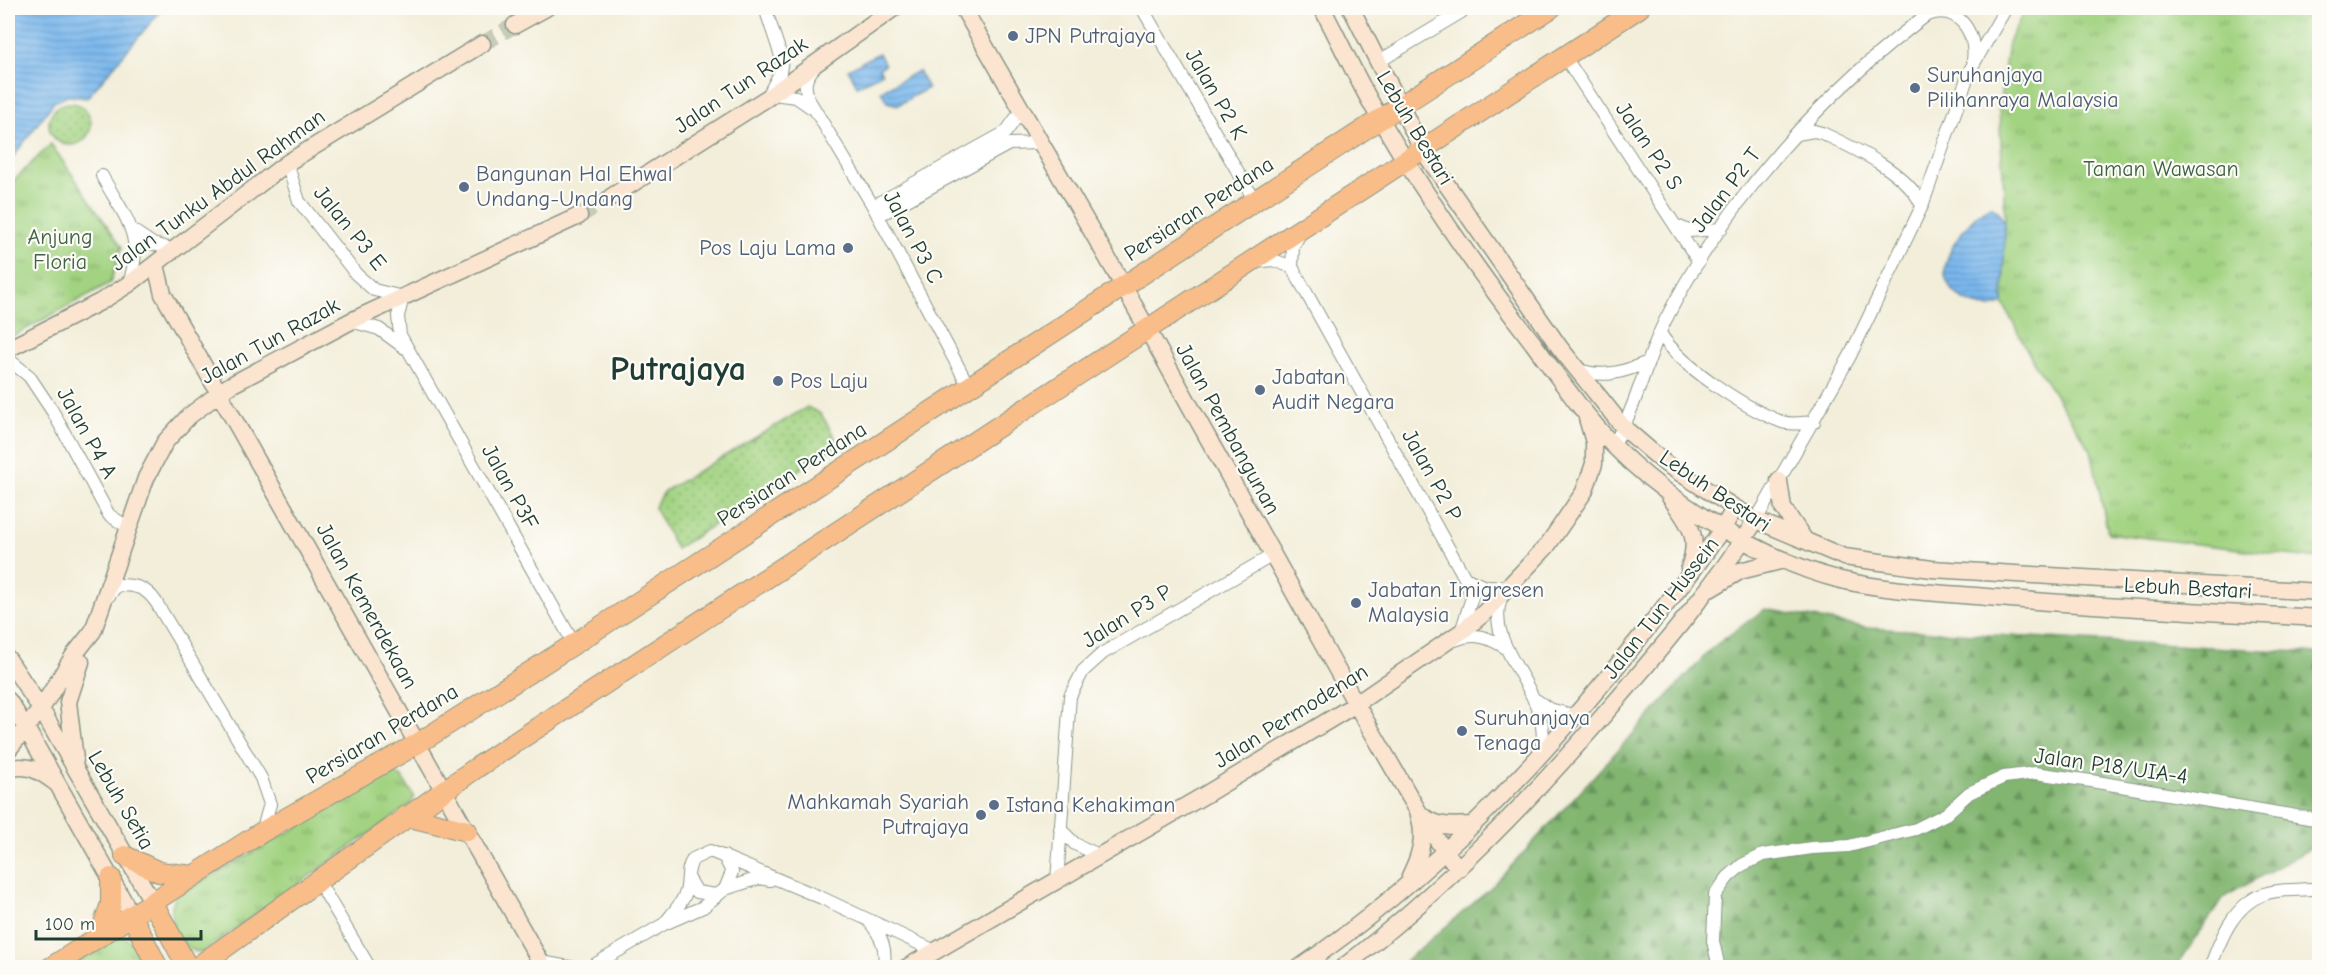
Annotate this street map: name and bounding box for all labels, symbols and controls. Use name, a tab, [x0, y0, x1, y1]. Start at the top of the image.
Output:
place label: JPN Putrajaya	[1025, 23, 1156, 49]
marker: JPN Putrajaya	[1006, 29, 1020, 43]
street label: Jalan Tun Razak	[670, 31, 813, 139]
street label: Jalan P2 K	[1180, 44, 1252, 144]
place label: Suruhanjaya Pilihanraya Malaysia	[1927, 62, 2119, 113]
street label: Lebuh Bestari	[1371, 66, 1459, 190]
marker: Suruhanjaya Pilihanraya Malaysia	[1908, 81, 1922, 95]
street label: Jalan P2 S	[1610, 97, 1688, 195]
street label: Jalan Tunku Abdul Rahman	[106, 103, 330, 277]
street label: Jalan P2 T	[1686, 142, 1767, 238]
street label: Persiaran Perdana	[1119, 151, 1279, 267]
park label: Taman Wawasan	[2083, 156, 2239, 182]
place label: Bangunan Hal Ehwal Undang-Undang	[476, 161, 673, 212]
marker: Bangunan Hal Ehwal Undang-Undang	[457, 180, 471, 194]
street label: Jalan P3 E	[308, 181, 392, 275]
street label: Jalan P3 C	[878, 186, 948, 288]
park label: Anjung Floria	[27, 224, 93, 275]
place label: Pos Laju Lama	[699, 235, 836, 261]
marker: Pos Laju Lama	[841, 241, 855, 255]
street label: Jalan Tun Razak	[196, 292, 344, 390]
street label: Jalan Pembangunan	[1170, 339, 1286, 519]
district label: Putrajaya	[610, 349, 746, 389]
place label: Jabatan Audit Negara	[1272, 364, 1395, 415]
place label: Pos Laju	[790, 368, 868, 394]
marker: Pos Laju	[771, 374, 785, 388]
street label: Jalan P4 A	[51, 383, 123, 483]
marker: Jabatan Audit Negara	[1253, 383, 1267, 397]
street label: Persiaran Perdana	[712, 416, 872, 532]
street label: Jalan P2 P	[1396, 425, 1468, 525]
street label: Jalan P3F	[476, 440, 544, 534]
street label: Lebuh Bestari	[1655, 444, 1775, 538]
street label: Jalan Kemerdekaan	[311, 519, 423, 693]
street label: Jalan Tun Hussein	[1598, 532, 1724, 684]
street label: Lebuh Bestari	[2123, 572, 2253, 604]
place label: Jabatan Imigresen Malaysia	[1368, 577, 1544, 628]
street label: Jalan P3 P	[1078, 578, 1176, 654]
marker: Jabatan Imigresen Malaysia	[1349, 596, 1363, 610]
street label: Jalan Permodenan	[1209, 658, 1373, 774]
street label: Persiaran Perdana	[301, 678, 463, 790]
place label: Suruhanjaya Tenaga	[1474, 705, 1590, 756]
marker: Suruhanjaya Tenaga	[1455, 724, 1469, 738]
street label: Jalan P18/UIA-4	[2033, 742, 2189, 790]
street label: Lebuh Setia	[82, 746, 160, 854]
place label: Mahkamah Syariah Putrajaya	[787, 789, 969, 840]
place label: Istana Kehakiman	[1006, 792, 1176, 818]
marker: Istana Kehakiman	[987, 798, 1001, 812]
marker: Mahkamah Syariah Putrajaya	[974, 808, 988, 822]
scale bar	[36, 903, 201, 941]
text: 100 m	[45, 914, 95, 935]

